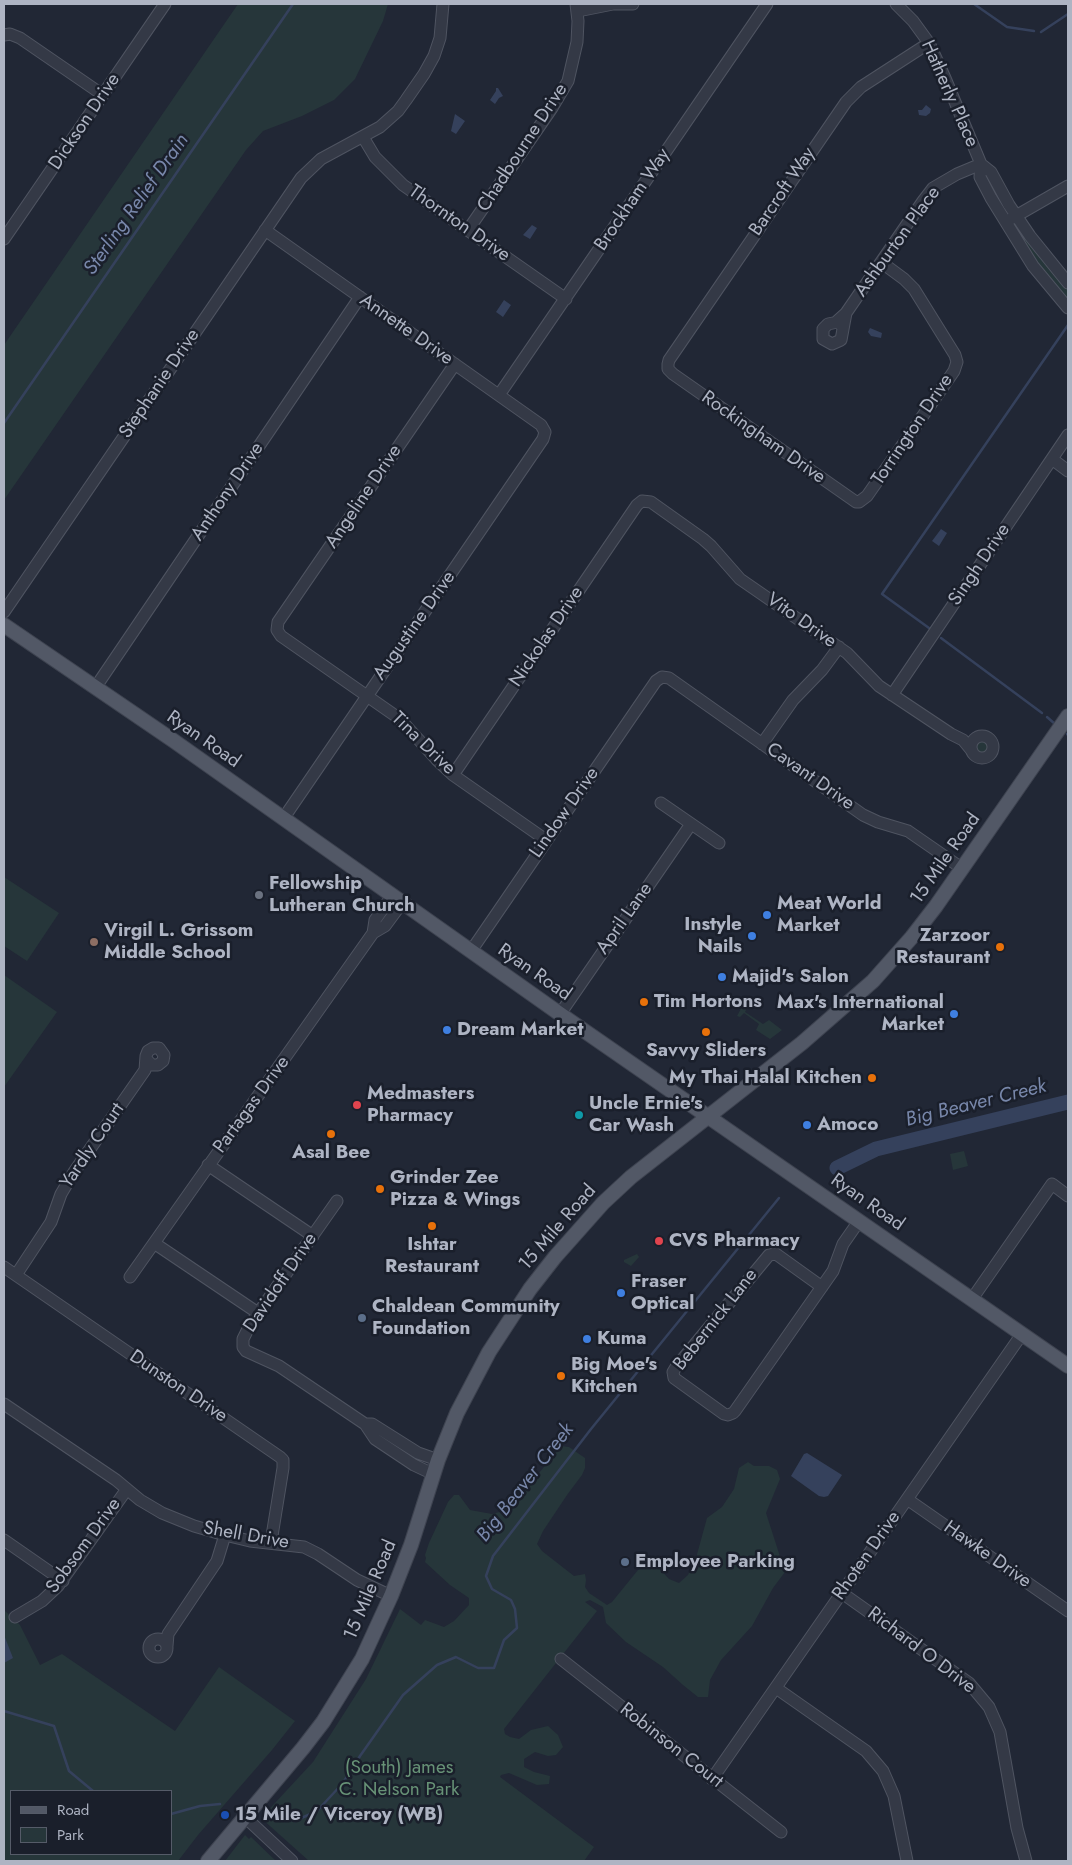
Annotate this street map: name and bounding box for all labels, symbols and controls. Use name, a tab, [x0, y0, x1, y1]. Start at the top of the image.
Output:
street label: Hatherly Place	[915, 37, 983, 151]
street label: Dickson Drive	[44, 70, 126, 174]
street label: Chadbourne Drive	[473, 80, 573, 216]
water label: Sterling Relief Drain	[79, 130, 195, 280]
street label: Barcroft Way	[745, 143, 821, 241]
street label: Brockham Way	[590, 144, 676, 256]
street label: Thornton Drive	[404, 181, 514, 267]
street label: Ashburton Place	[850, 182, 946, 302]
street label: Annette Drive	[355, 289, 457, 371]
street label: Stephanie Drive	[115, 325, 205, 443]
street label: Torrington Drive	[867, 370, 959, 490]
street label: Rockingham Drive	[697, 387, 829, 489]
street label: Anthony Drive	[187, 439, 269, 545]
street label: Angeline Drive	[321, 441, 407, 553]
street label: Singh Drive	[944, 520, 1016, 610]
street label: Augustine Drive	[369, 567, 461, 685]
street label: Nickolas Drive	[505, 582, 589, 692]
street label: Vito Drive	[762, 589, 840, 653]
street label: Ryan Road	[162, 706, 244, 774]
street label: Tina Drive	[386, 708, 460, 780]
street label: Cavant Drive	[762, 738, 858, 816]
street label: Lindow Drive	[525, 763, 605, 863]
street label: 15 Mile Road	[906, 809, 986, 909]
place label: Fellowship Lutheran Church	[269, 873, 415, 917]
street label: April Lane	[592, 879, 658, 959]
marker: Fellowship Lutheran Church	[253, 889, 265, 901]
place label: Meat World Market	[777, 893, 881, 937]
marker: Meat World Market	[761, 909, 773, 921]
place label: Instyle Nails	[684, 914, 742, 958]
place label: Virgil L. Grissom Middle School	[104, 920, 253, 964]
place label: Zarzoor Restaurant	[896, 925, 990, 969]
marker: Instyle Nails	[746, 930, 758, 942]
marker: Virgil L. Grissom Middle School	[88, 936, 100, 948]
street label: Ryan Road	[493, 939, 575, 1007]
marker: Zarzoor Restaurant	[994, 941, 1006, 953]
place label: Majid's Salon	[732, 966, 849, 988]
marker: Majid's Salon	[716, 971, 728, 983]
place label: Tim Hortons	[654, 991, 762, 1013]
place label: Max's International Market	[777, 992, 944, 1036]
marker: Tim Hortons	[638, 996, 650, 1008]
marker: Max's International Market	[948, 1008, 960, 1020]
place label: Dream Market	[457, 1019, 583, 1041]
marker: Dream Market	[441, 1024, 453, 1036]
marker: Savvy Sliders	[700, 1026, 712, 1038]
place label: Savvy Sliders	[646, 1040, 766, 1062]
street label: Partagas Drive	[209, 1052, 295, 1158]
place label: My Thai Halal Kitchen	[669, 1067, 862, 1089]
marker: My Thai Halal Kitchen	[866, 1072, 878, 1084]
water label: Big Beaver Creek	[903, 1075, 1049, 1133]
place label: Medmasters Pharmacy	[367, 1083, 474, 1127]
place label: Uncle Ernie's Car Wash	[589, 1093, 703, 1137]
street label: Yardly Court	[56, 1099, 130, 1193]
marker: Medmasters Pharmacy	[351, 1099, 363, 1111]
marker: Uncle Ernie's Car Wash	[573, 1109, 585, 1121]
place label: Amoco	[817, 1114, 878, 1136]
marker: Amoco	[801, 1119, 813, 1131]
marker: Asal Bee	[325, 1128, 337, 1140]
place label: Asal Bee	[292, 1142, 370, 1164]
place label: Grinder Zee Pizza & Wings	[390, 1167, 520, 1211]
street label: Ryan Road	[826, 1169, 908, 1237]
street label: 15 Mile Road	[515, 1180, 601, 1276]
marker: Grinder Zee Pizza & Wings	[374, 1183, 386, 1195]
marker: Ishtar Restaurant	[426, 1220, 438, 1232]
street label: Davidoff Drive	[239, 1229, 323, 1337]
place label: CVS Pharmacy	[669, 1230, 799, 1252]
place label: Ishtar Restaurant	[385, 1234, 479, 1278]
marker: CVS Pharmacy	[653, 1235, 665, 1247]
street label: Bebernick Lane	[669, 1265, 763, 1375]
place label: Fraser Optical	[631, 1271, 694, 1315]
marker: Fraser Optical	[615, 1287, 627, 1299]
place label: Chaldean Community Foundation	[372, 1296, 560, 1340]
marker: Chaldean Community Foundation	[356, 1312, 368, 1324]
place label: Kuma	[597, 1328, 646, 1350]
marker: Kuma	[581, 1333, 593, 1345]
street label: Dunston Drive	[125, 1346, 231, 1428]
place label: Big Moe's Kitchen	[571, 1354, 657, 1398]
marker: Big Moe's Kitchen	[555, 1370, 567, 1382]
water label: Big Beaver Creek	[472, 1419, 580, 1547]
street label: Sobsom Drive	[42, 1494, 126, 1598]
street label: Rhoten Drive	[828, 1507, 906, 1605]
street label: Shell Drive	[201, 1517, 291, 1555]
street label: Hawke Drive	[939, 1517, 1035, 1593]
street label: 15 Mile Road	[340, 1537, 402, 1643]
place label: Employee Parking	[635, 1551, 795, 1573]
marker: Employee Parking	[619, 1556, 631, 1568]
street label: Richard O Drive	[862, 1603, 980, 1699]
street label: Robinson Court	[615, 1699, 727, 1793]
park label: (South) James C. Nelson Park	[339, 1757, 459, 1801]
legend	[10, 1790, 172, 1855]
text: Road	[57, 1799, 89, 1821]
place label: 15 Mile / Viceroy (WB)	[235, 1804, 443, 1826]
marker: 15 Mile / Viceroy (WB)	[219, 1809, 231, 1821]
text: Park	[57, 1824, 84, 1846]

